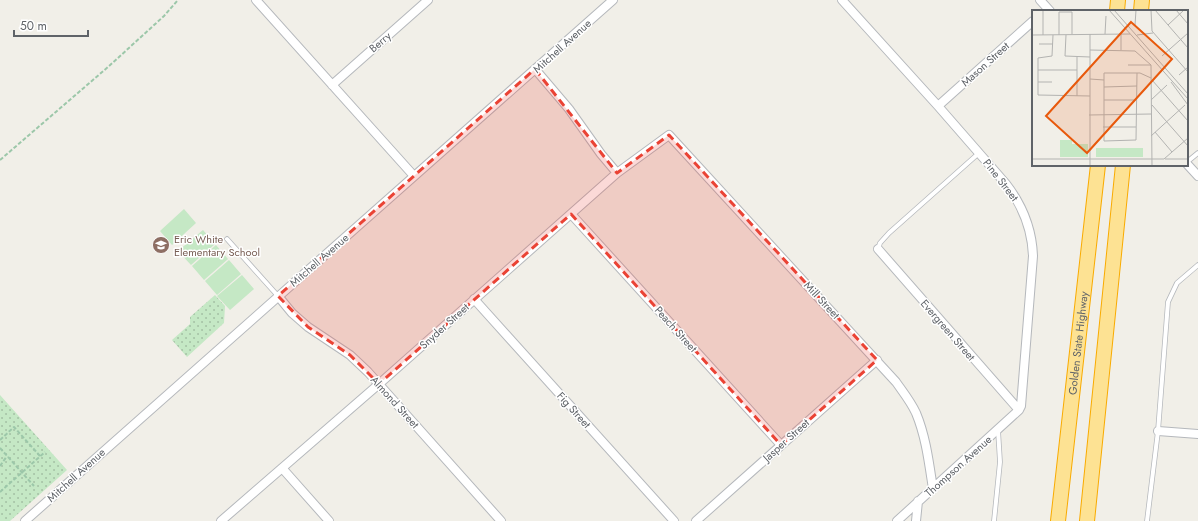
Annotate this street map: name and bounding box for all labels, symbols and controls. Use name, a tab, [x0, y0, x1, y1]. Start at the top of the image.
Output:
inset map	[1032, 10, 1188, 166]
scale bar	[14, 12, 88, 38]
street label: Mitchell Avenue	[529, 15, 595, 77]
text: 50 m	[20, 17, 47, 35]
street label: Berry	[365, 28, 395, 56]
street label: Mason Street	[957, 38, 1013, 90]
street label: Pine Street	[979, 155, 1023, 205]
street label: Mitchell Avenue	[286, 230, 352, 290]
place label: Eric White Elementary School	[174, 231, 260, 260]
school or university icon: Eric White Elementary School	[151, 235, 171, 255]
street label: Mill Street	[800, 278, 844, 323]
street label: Golden State Highway	[1064, 290, 1092, 396]
street label: Evergreen Street	[917, 296, 979, 364]
street label: Snyder Street	[416, 299, 473, 353]
street label: Peach Street	[651, 302, 701, 356]
street label: Almond Street	[367, 372, 423, 432]
street label: Fig Street	[553, 388, 595, 432]
street label: Jasper Street	[758, 415, 813, 467]
street label: Thompson Avenue	[921, 431, 995, 501]
street label: Mitchell Avenue	[43, 444, 109, 506]

